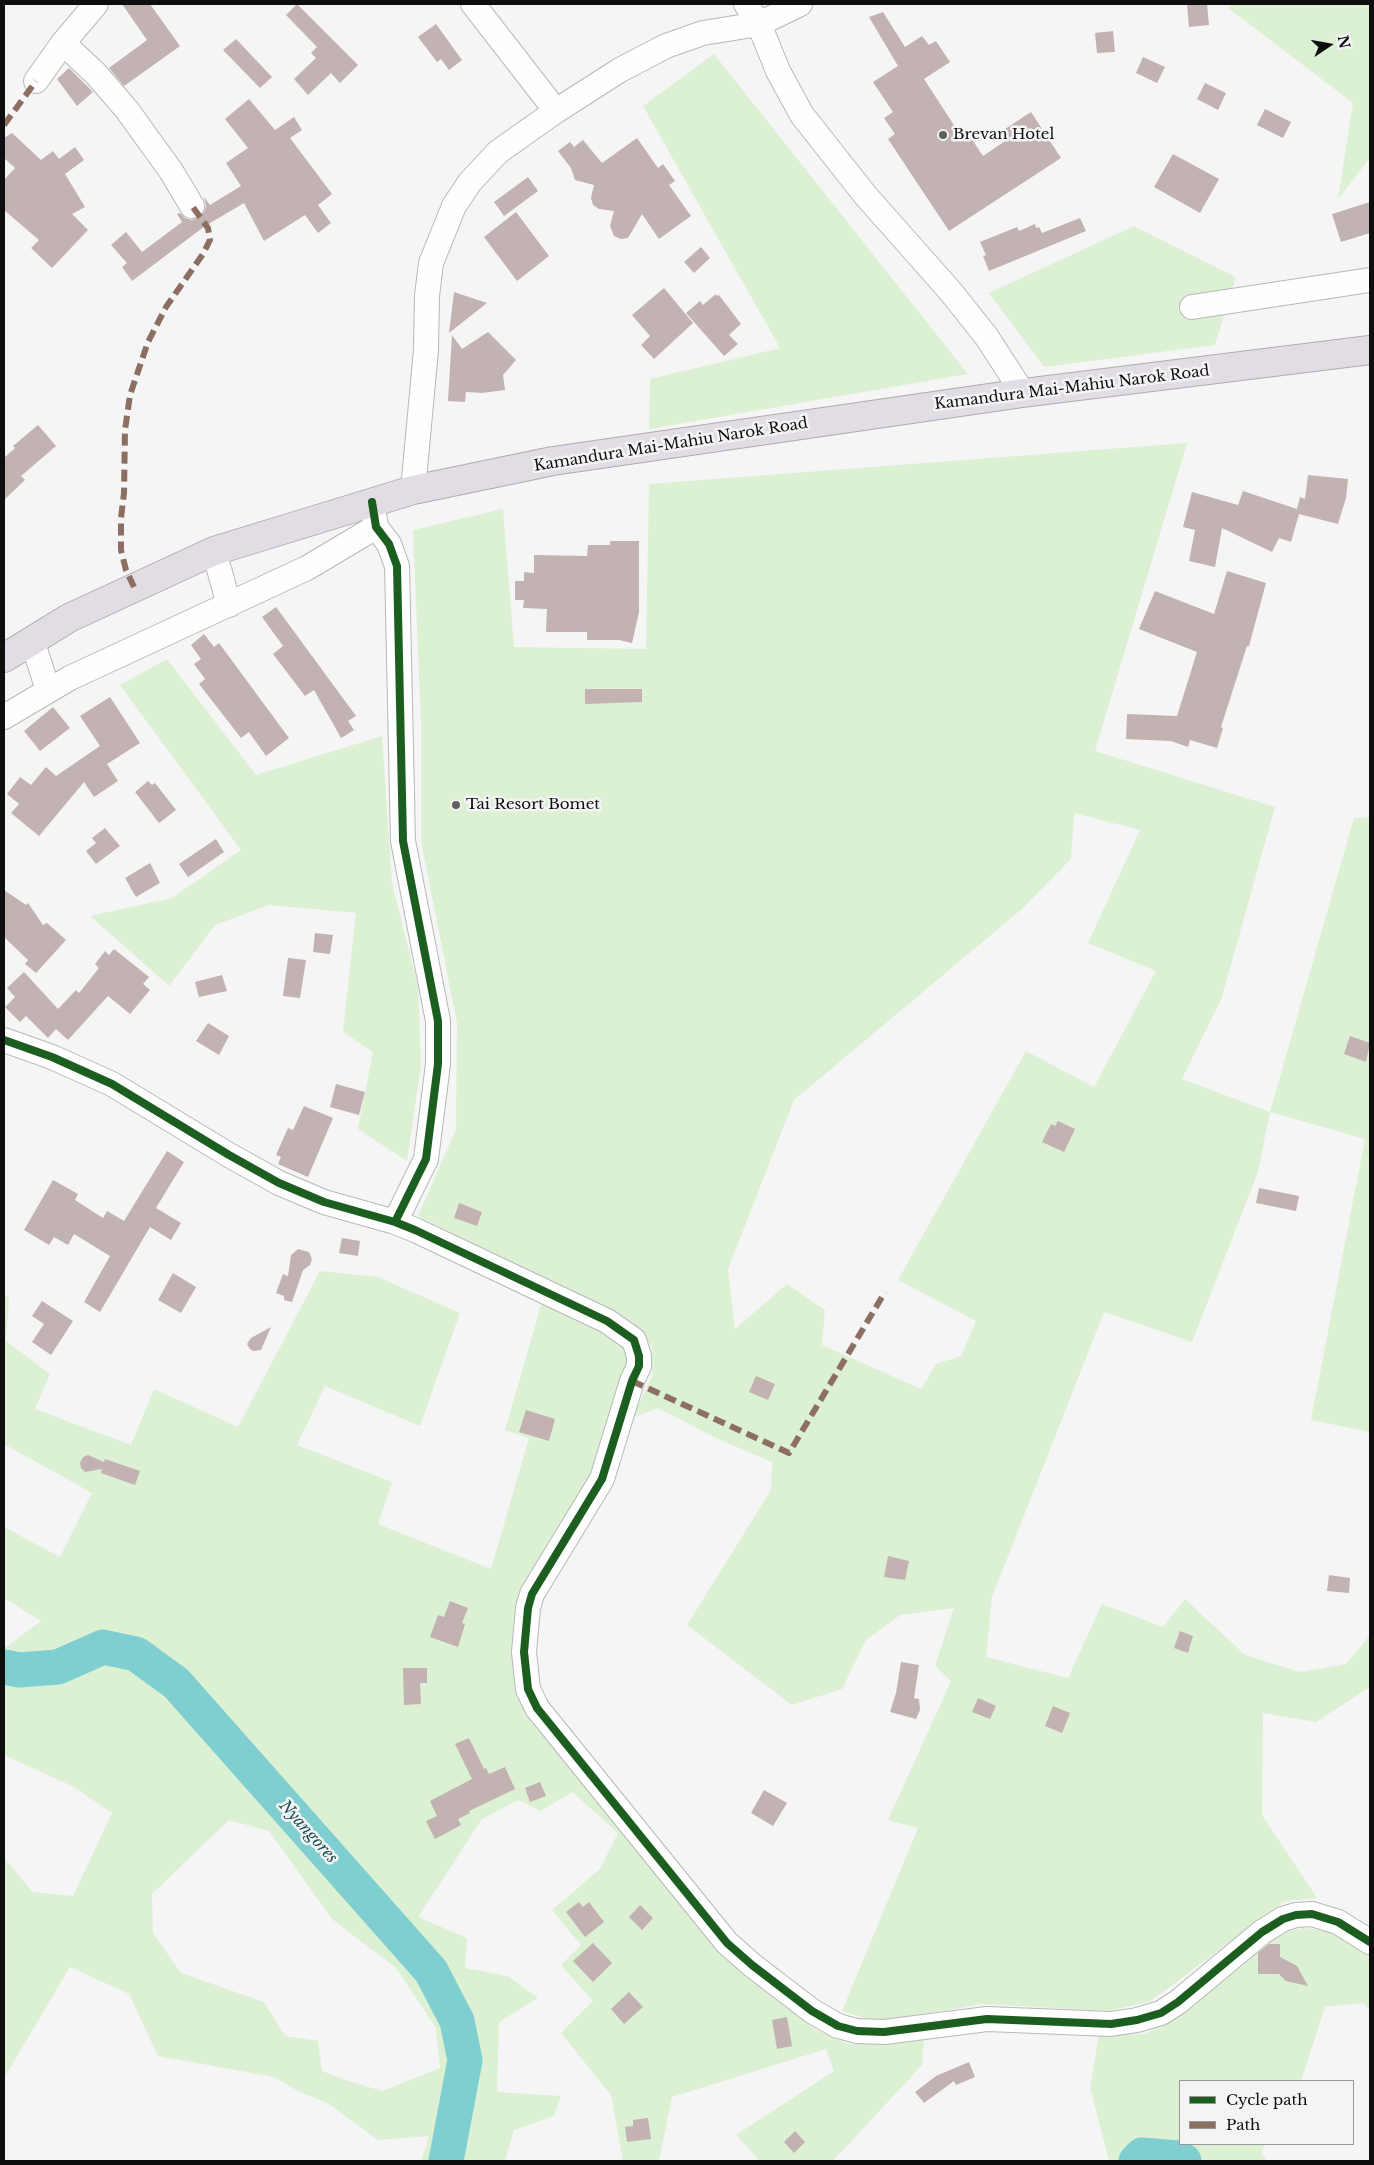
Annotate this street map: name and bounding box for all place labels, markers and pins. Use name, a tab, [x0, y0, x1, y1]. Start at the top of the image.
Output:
place label: Brevan Hotel	[953, 126, 1054, 144]
marker: Brevan Hotel	[937, 129, 949, 141]
place label: Tai Resort Bomet	[466, 796, 600, 814]
marker: Tai Resort Bomet	[450, 799, 462, 811]

